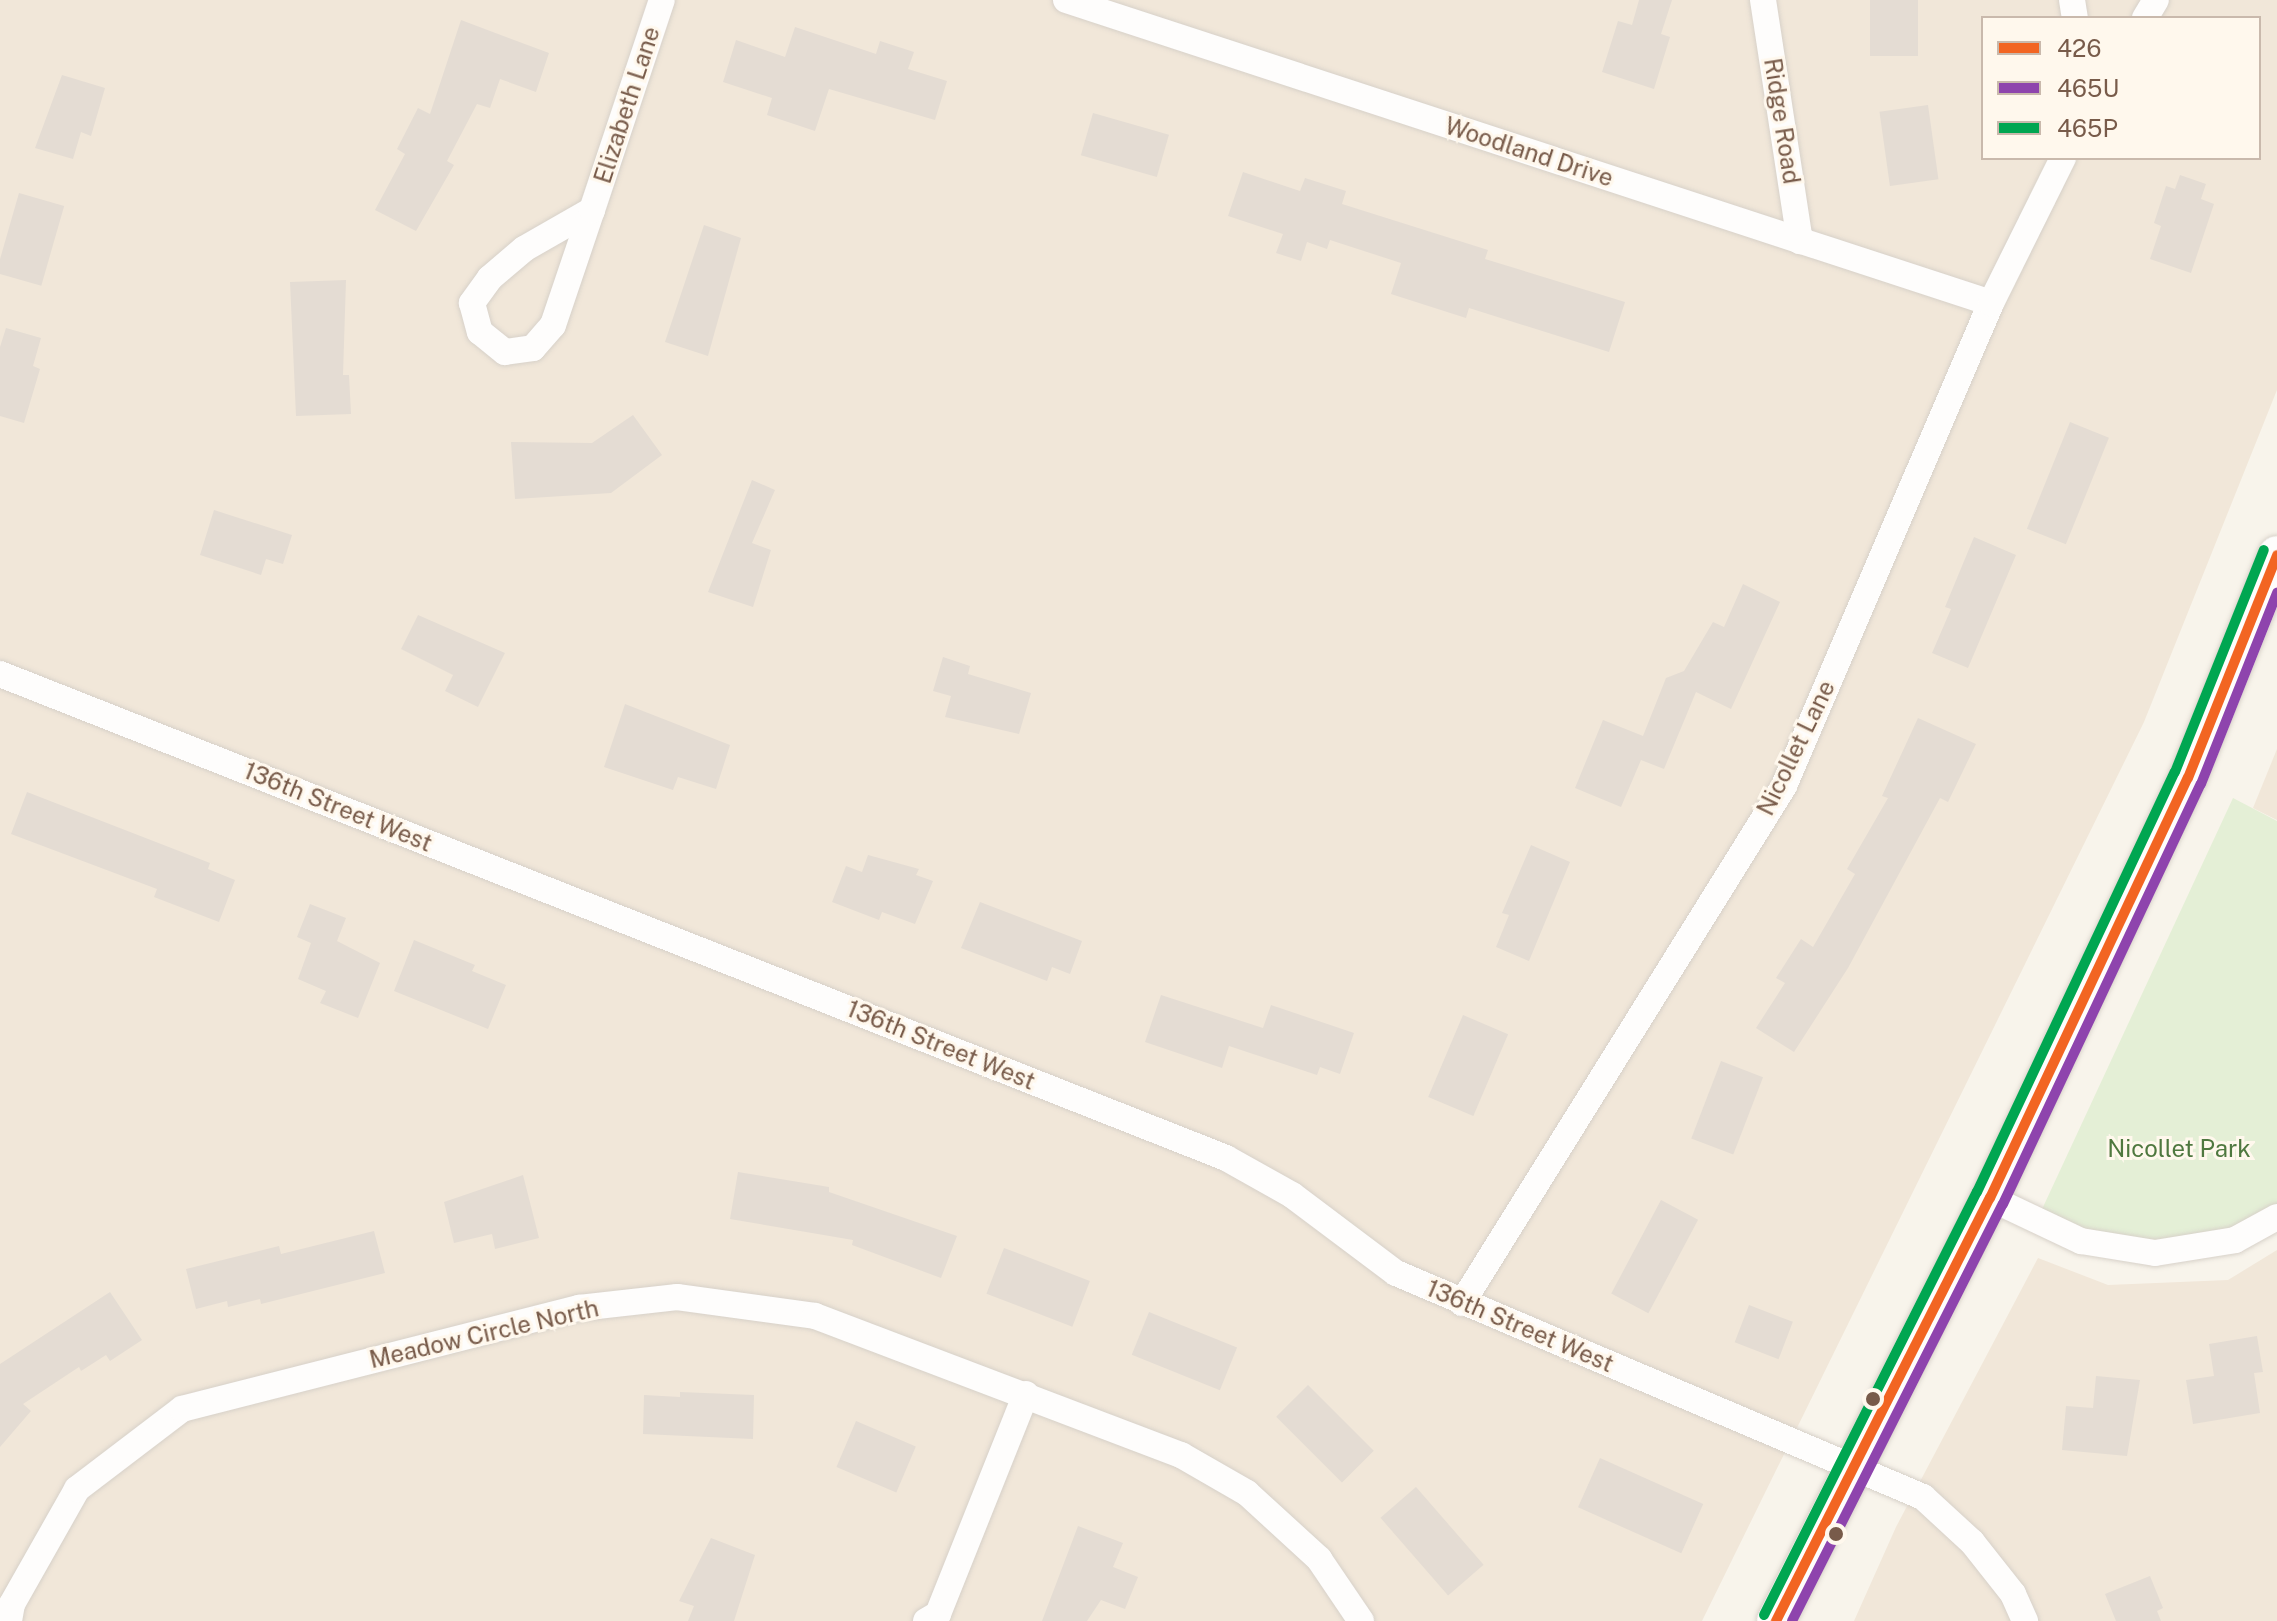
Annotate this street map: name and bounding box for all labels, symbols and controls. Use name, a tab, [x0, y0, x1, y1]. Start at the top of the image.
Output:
legend	[1981, 16, 2261, 160]
street label: Elizabeth Lane	[588, 23, 666, 187]
text: 426	[2057, 34, 2101, 62]
street label: Ridge Road	[1758, 56, 1806, 186]
text: 465U	[2057, 74, 2119, 102]
street label: Woodland Drive	[1441, 111, 1617, 193]
text: 465P	[2057, 114, 2118, 142]
street label: Nicollet Lane	[1751, 676, 1841, 820]
street label: 136th Street West	[239, 756, 437, 858]
street label: 136th Street West	[842, 994, 1040, 1096]
park label: Nicollet Park	[2107, 1135, 2251, 1163]
street label: 136th Street West	[1422, 1273, 1618, 1379]
street label: Meadow Circle North	[366, 1294, 602, 1374]
unlabelled marker	[1865, 1391, 1881, 1407]
unlabelled marker	[1828, 1526, 1844, 1542]

